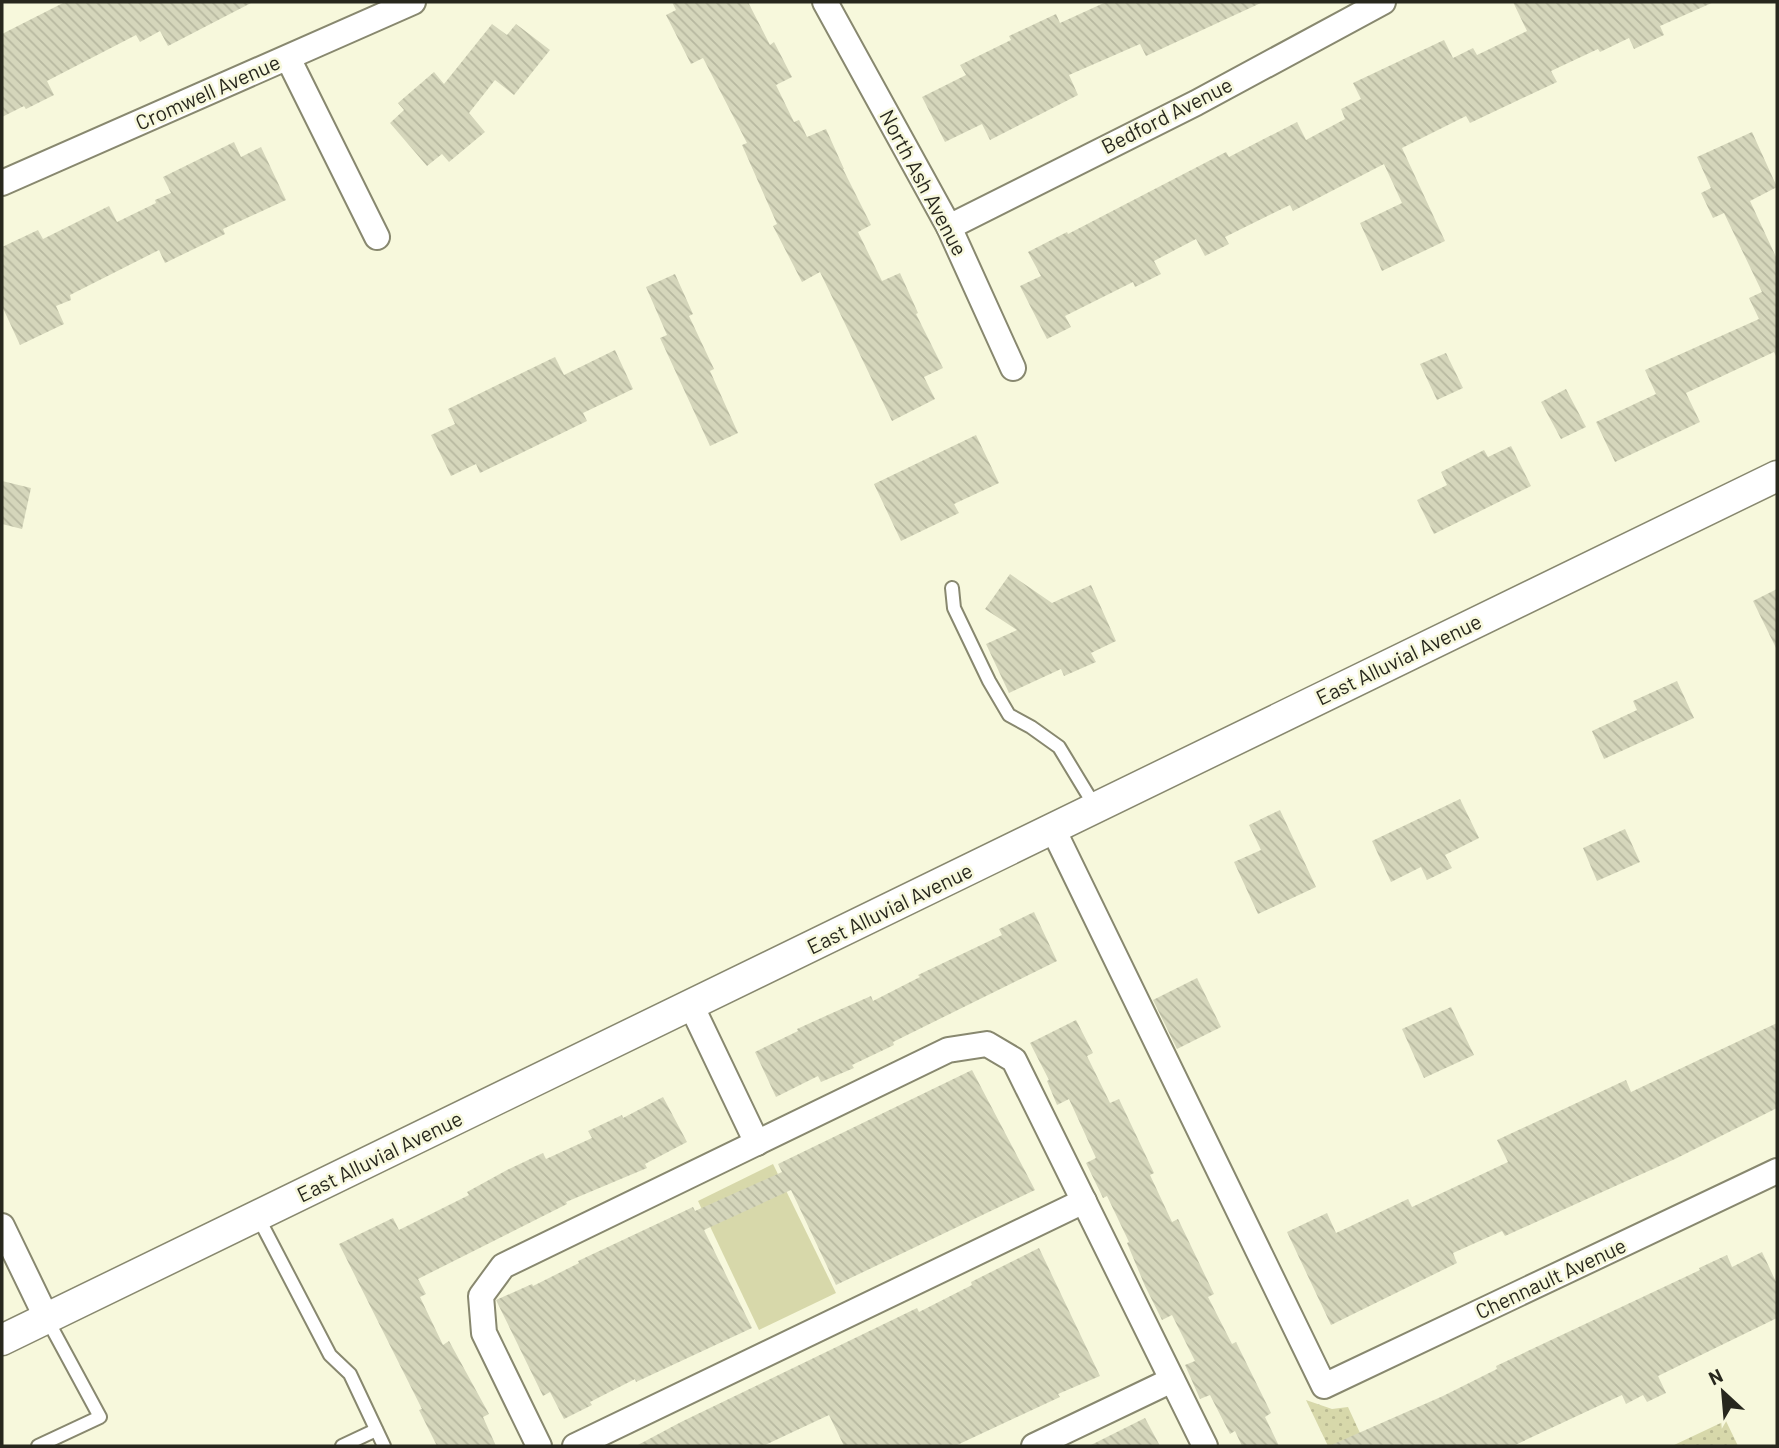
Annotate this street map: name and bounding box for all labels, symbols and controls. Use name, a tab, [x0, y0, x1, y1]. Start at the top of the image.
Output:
street label: Cromwell Avenue	[131, 49, 283, 135]
street label: Bedford Avenue	[1097, 71, 1236, 158]
street label: North Ash Avenue	[875, 105, 973, 260]
street label: East Alluvial Avenue	[1312, 608, 1485, 710]
street label: East Alluvial Avenue	[803, 857, 976, 959]
street label: East Alluvial Avenue	[293, 1105, 466, 1207]
street label: Chennault Avenue	[1471, 1232, 1630, 1323]
north arrow	[1688, 1357, 1758, 1427]
text: N	[1705, 1363, 1726, 1389]

